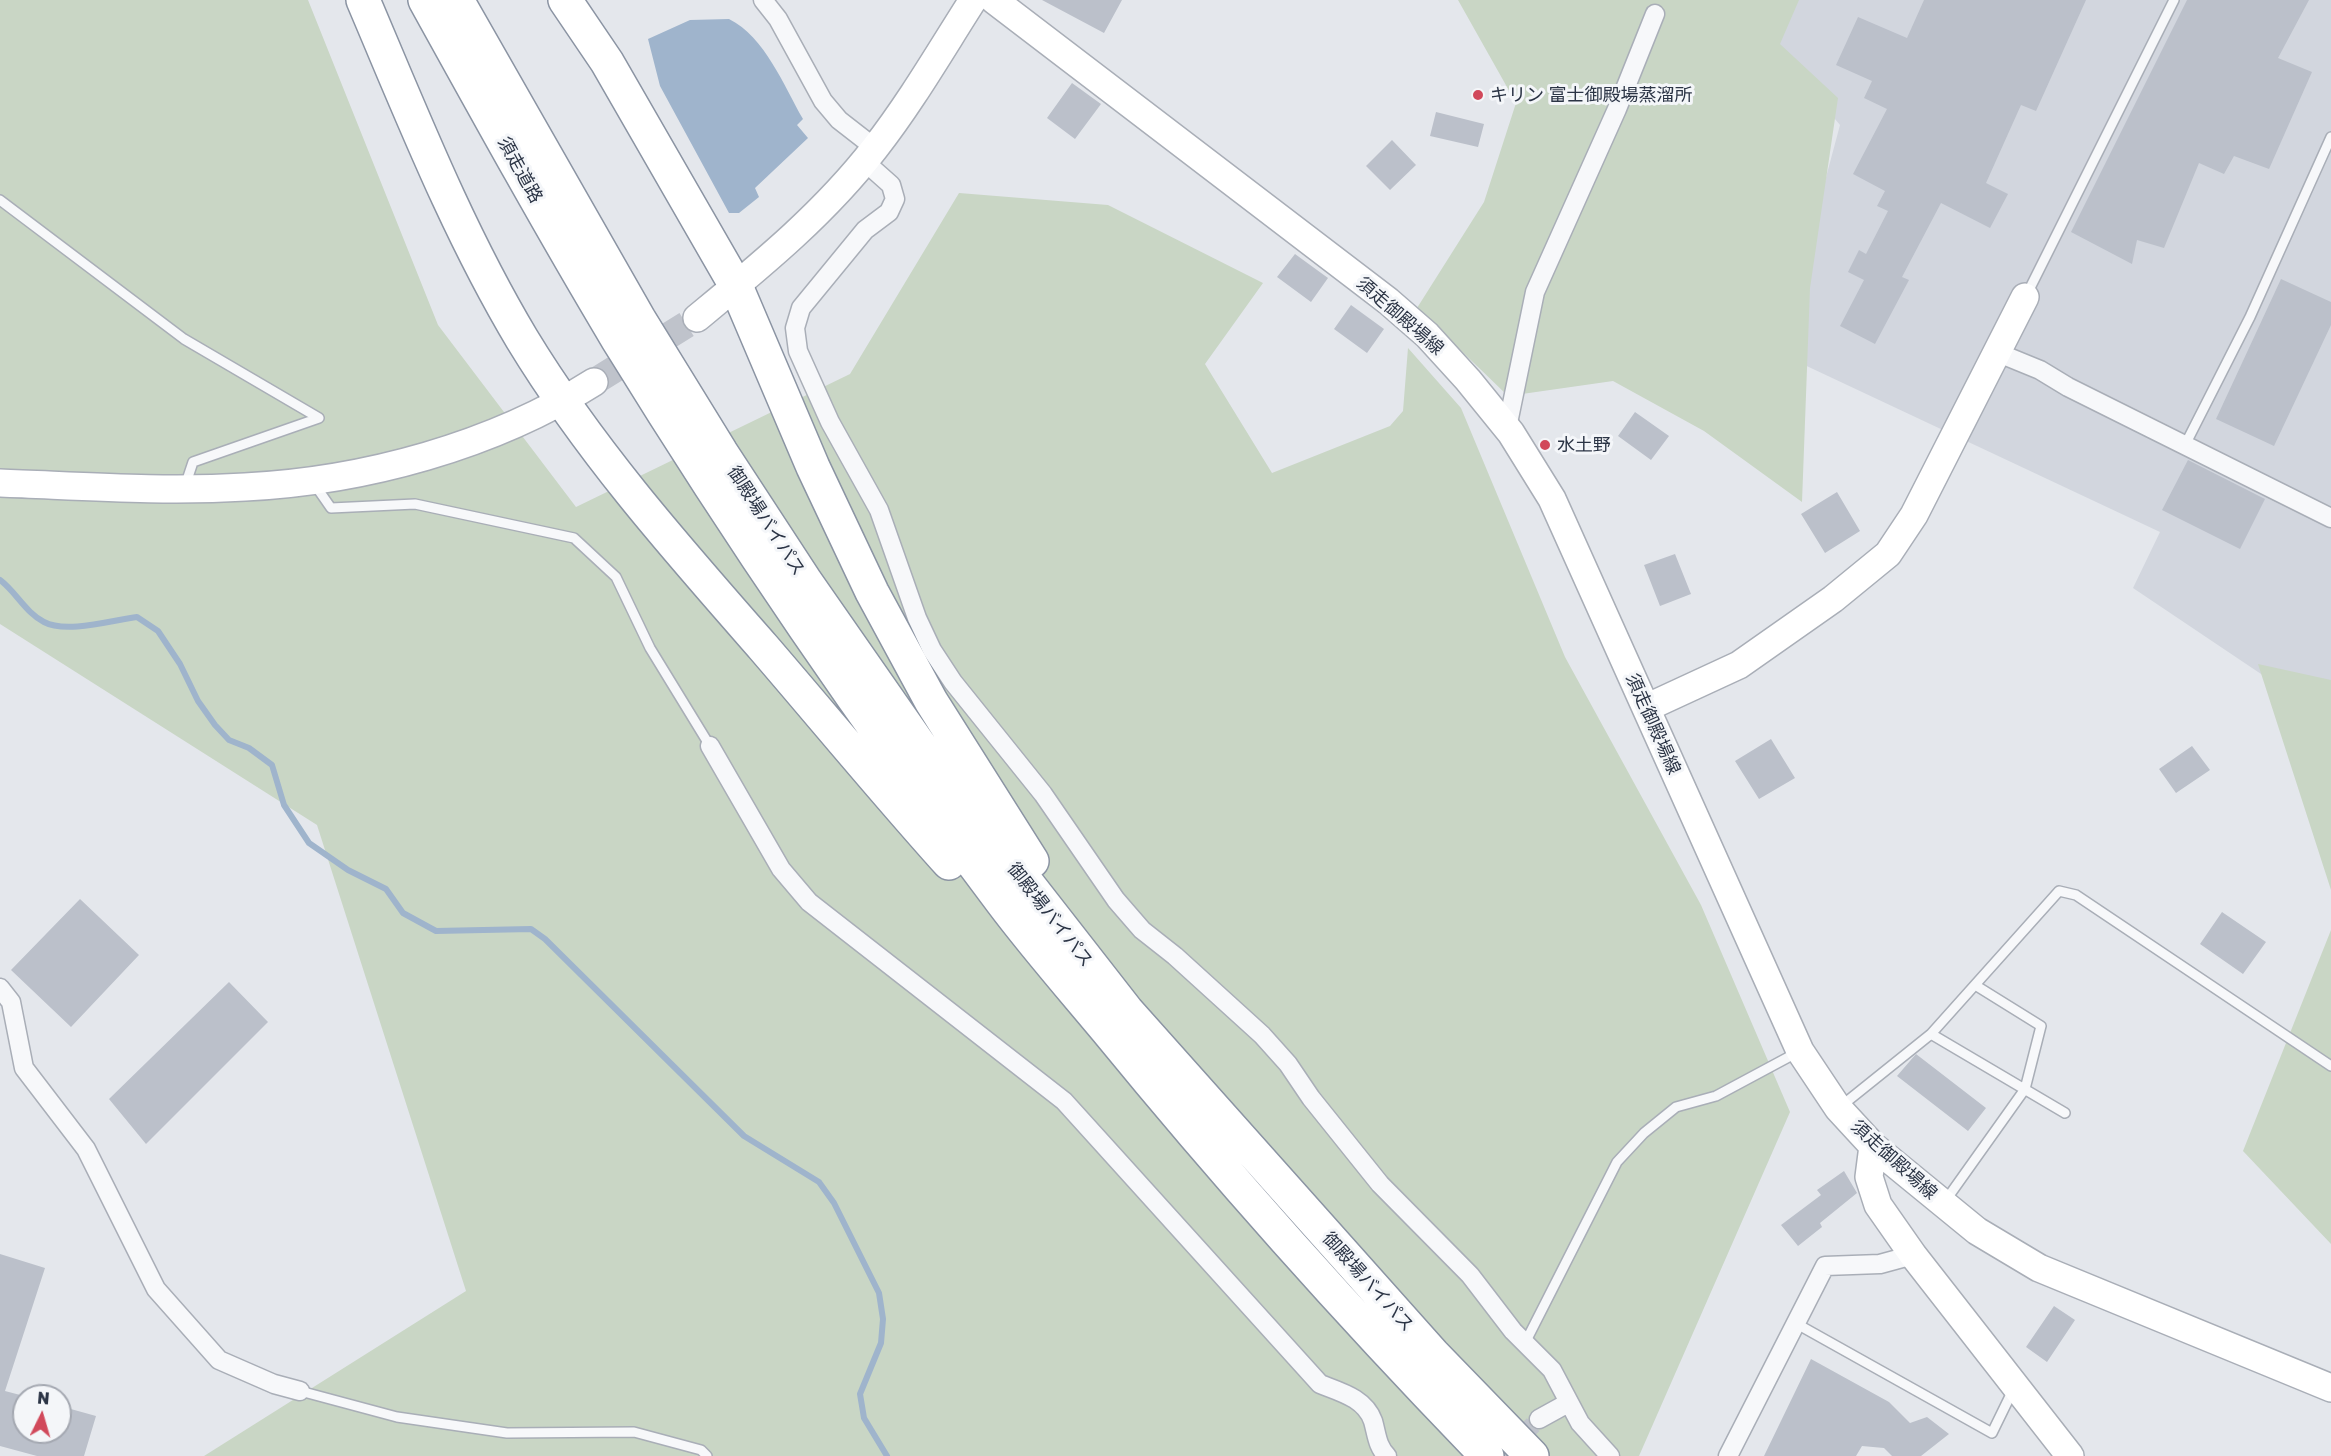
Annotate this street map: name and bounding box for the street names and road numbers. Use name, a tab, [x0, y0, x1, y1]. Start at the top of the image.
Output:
street label: 須走道路	[493, 133, 547, 207]
street label: 須走御殿場線	[1352, 272, 1448, 360]
street label: 御殿場バイパス	[723, 462, 809, 580]
street label: 須走御殿場線	[1621, 670, 1685, 778]
street label: 御殿場バイパス	[1003, 859, 1097, 971]
street label: 須走御殿場線	[1847, 1116, 1941, 1204]
street label: 御殿場バイパス	[1318, 1228, 1418, 1336]

